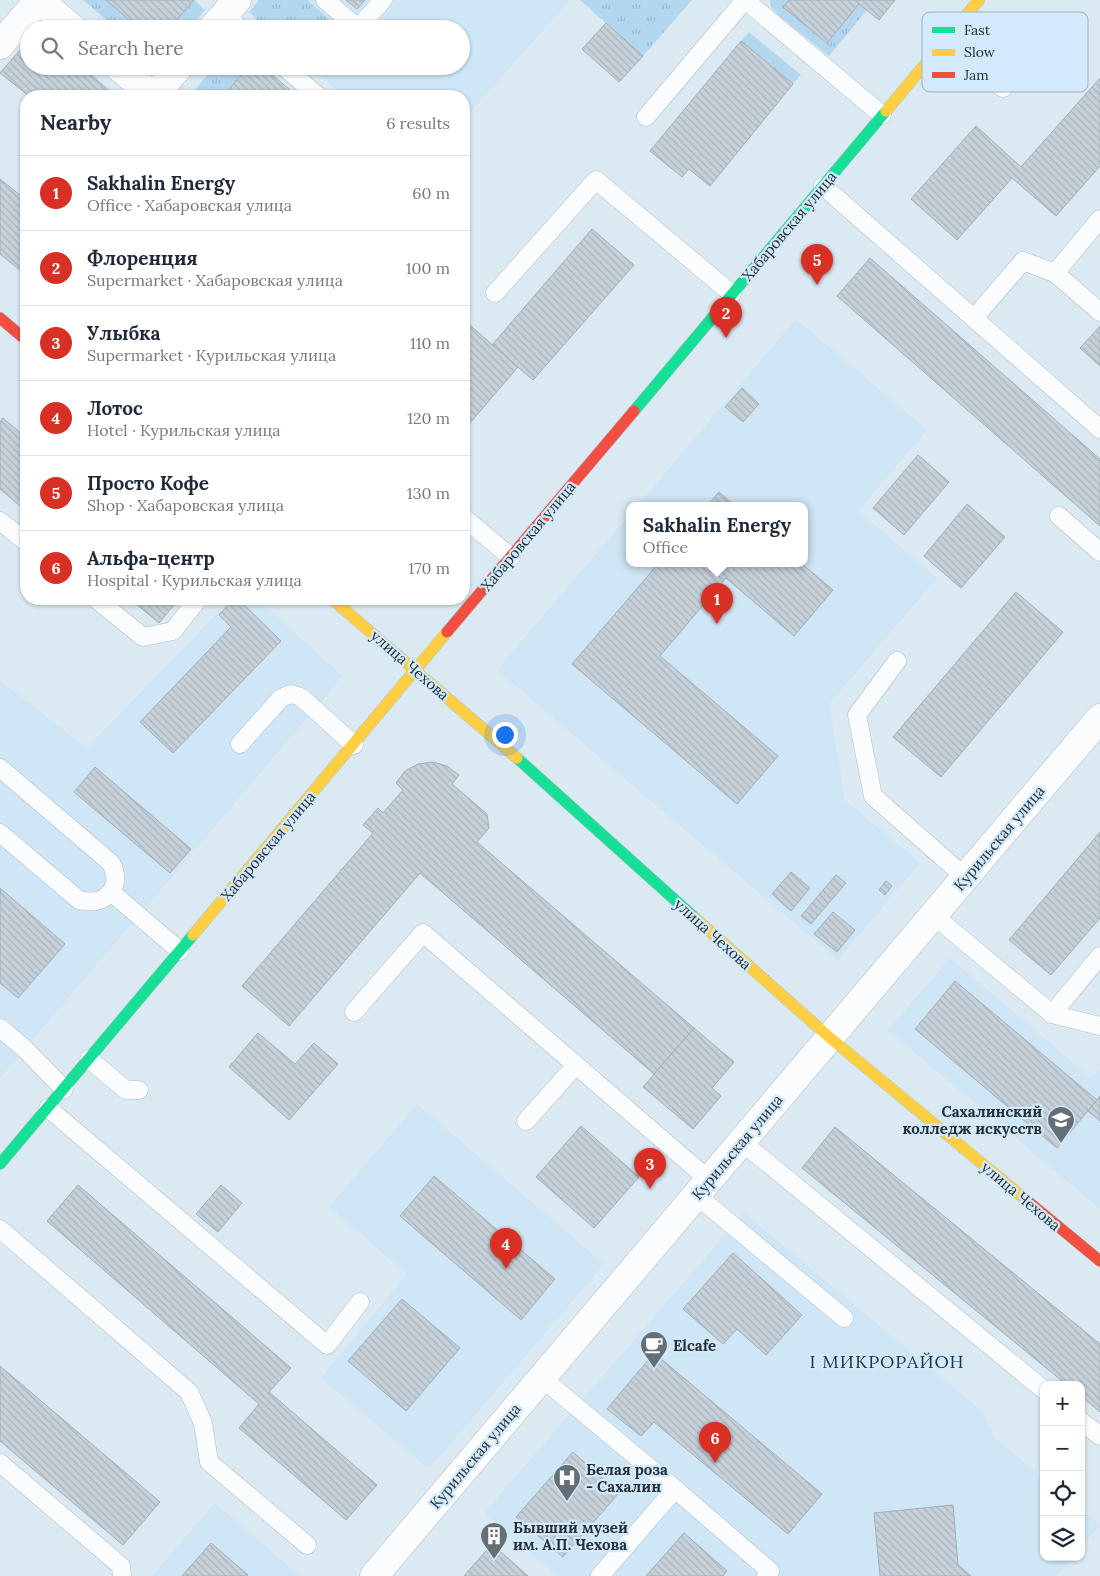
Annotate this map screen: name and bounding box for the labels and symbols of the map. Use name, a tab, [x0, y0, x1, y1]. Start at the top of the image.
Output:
legend	[922, 12, 1088, 92]
text: Fast	[964, 21, 991, 39]
text: Slow	[964, 43, 996, 61]
text: Jam	[963, 66, 989, 84]
street label: Хабаровская улица	[737, 167, 841, 285]
pin: 5	[801, 244, 833, 285]
pin: 2	[710, 297, 742, 338]
street label: Хабаровская улица	[476, 477, 580, 595]
pin: 1	[701, 583, 733, 624]
street label: улица Чехова	[367, 626, 453, 704]
your location	[492, 722, 518, 748]
street label: Курильская улица	[949, 781, 1049, 895]
street label: Хабаровская улица	[216, 787, 320, 905]
street label: улица Чехова	[670, 894, 756, 974]
street label: Курильская улица	[687, 1090, 787, 1204]
place label: Сахалинский колледж искусств	[903, 1102, 1042, 1138]
school or university icon: Сахалинский колледж искусств	[1046, 1105, 1076, 1144]
pin: 3	[634, 1148, 666, 1189]
street label: улица Чехова	[977, 1157, 1065, 1235]
pin: 4	[490, 1228, 522, 1269]
cafe icon: Elcafe	[639, 1330, 669, 1369]
place label: Elcafe	[673, 1336, 716, 1355]
district label: I МИКРОРАЙОН	[809, 1350, 965, 1373]
street label: Курильская улица	[425, 1399, 525, 1513]
pin: 6	[699, 1422, 731, 1463]
place label: Белая роза - Сахалин	[586, 1460, 668, 1496]
hospital icon: Белая роза - Сахалин	[552, 1463, 582, 1502]
place label: Бывший музей им. А.П. Чехова	[513, 1518, 628, 1554]
building icon: Бывший музей им. А.П. Чехова	[479, 1521, 509, 1560]

